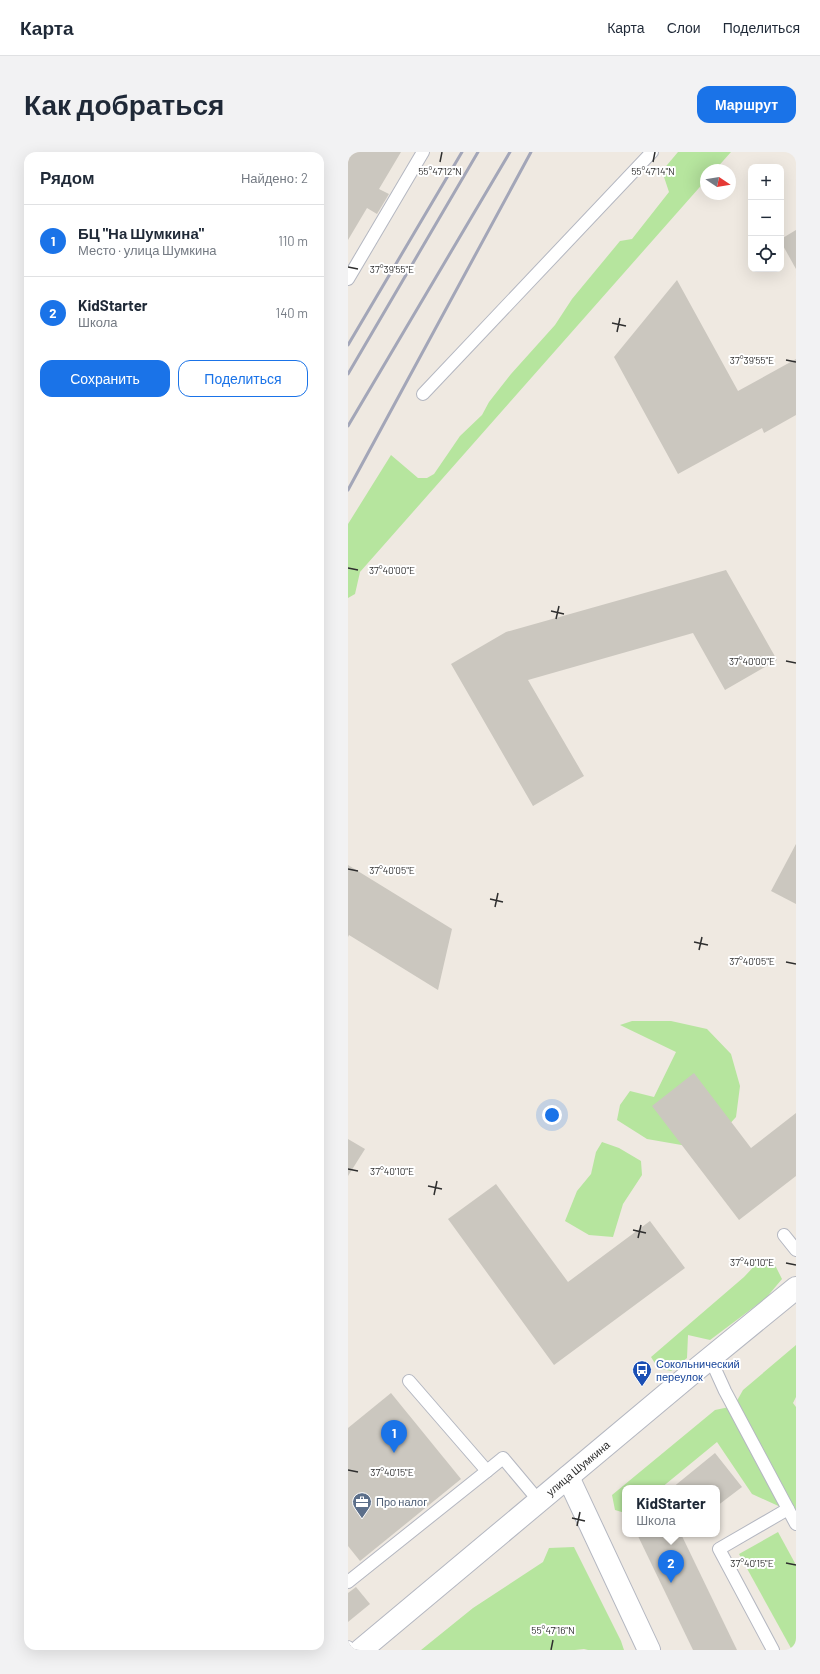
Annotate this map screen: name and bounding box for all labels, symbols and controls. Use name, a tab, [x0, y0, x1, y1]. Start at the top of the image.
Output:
text: Карта	[20, 16, 74, 39]
text: Карта	[607, 19, 645, 36]
text: Слои	[667, 19, 701, 36]
text: Поделиться	[723, 19, 800, 36]
button: Маршрут	[697, 86, 796, 123]
text: Как добраться	[24, 87, 224, 121]
north arrow	[700, 164, 736, 200]
map controls	[748, 164, 784, 272]
button: +	[748, 164, 784, 200]
text: 55°47'12"N	[418, 165, 462, 177]
text: 55°47'14"N	[631, 165, 675, 177]
text: Рядом	[40, 167, 95, 187]
text: Найдено: 2	[241, 170, 308, 186]
button: −	[748, 200, 784, 236]
text: БЦ "На Шумкина"	[78, 224, 204, 242]
text: 1	[51, 233, 55, 249]
text: 110 m	[278, 233, 308, 249]
button: locate	[748, 236, 784, 272]
text: Место · улица Шумкина	[78, 242, 217, 258]
text: 37°39'55"E	[370, 263, 414, 275]
text: KidStarter	[78, 296, 148, 314]
text: 2	[49, 305, 57, 321]
text: 140 m	[276, 305, 308, 321]
text: Школа	[78, 314, 118, 330]
text: 37°39'55"E	[730, 354, 774, 366]
button: Сохранить	[40, 360, 170, 397]
button: Поделиться	[178, 360, 308, 397]
text: 37°40'00"E	[369, 564, 415, 576]
text: 37°40'00"E	[729, 655, 775, 667]
text: 37°40'05"E	[369, 864, 415, 876]
text: 37°40'05"E	[729, 955, 775, 967]
your location	[542, 1105, 562, 1125]
text: 37°40'10"E	[370, 1165, 414, 1177]
text: 37°40'10"E	[730, 1256, 774, 1268]
place label: Сокольнический переулок	[656, 1357, 740, 1383]
bus stop icon: Сокольнический переулок	[631, 1359, 653, 1387]
pin: 1	[381, 1420, 407, 1453]
street label: улица Шумкина	[543, 1437, 613, 1498]
text: 37°40'15"E	[370, 1466, 414, 1478]
popup	[622, 1485, 720, 1537]
office icon: Про налог	[351, 1491, 373, 1519]
text: KidStarter	[636, 1494, 706, 1512]
place label: Про налог	[376, 1495, 427, 1508]
text: Школа	[636, 1512, 676, 1528]
pin: 2	[658, 1550, 684, 1583]
text: 37°40'15"E	[730, 1557, 774, 1569]
text: 55°47'16"N	[531, 1624, 575, 1636]

